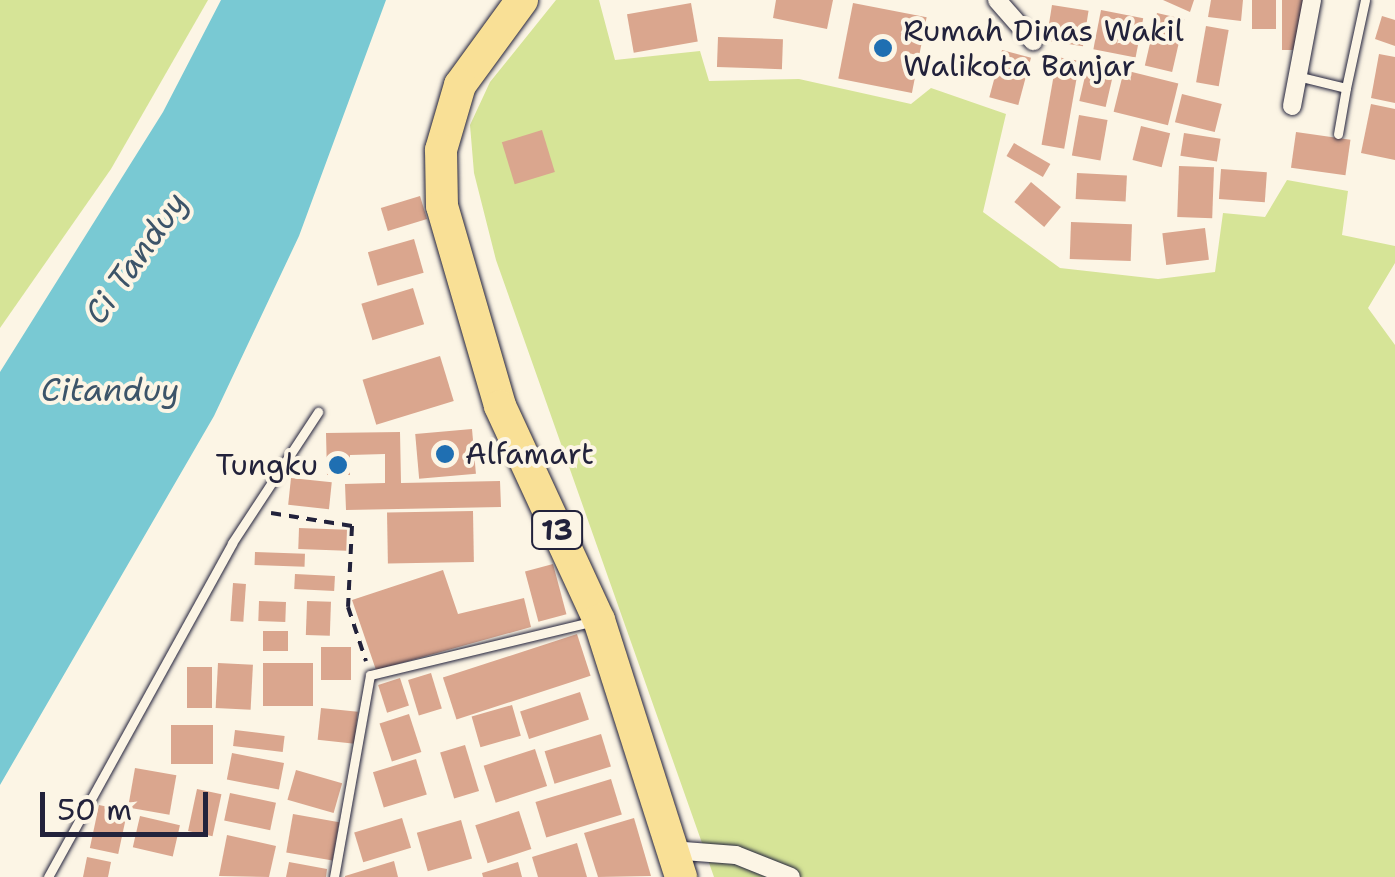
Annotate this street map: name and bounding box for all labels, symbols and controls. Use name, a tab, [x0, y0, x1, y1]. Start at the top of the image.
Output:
place label: Rumah Dinas Wakil Walikota Banjar	[903, 13, 1184, 84]
marker: Rumah Dinas Wakil Walikota Banjar	[872, 37, 894, 59]
water label: Ci Tanduy	[77, 185, 195, 331]
water label: Citanduy	[41, 371, 179, 409]
place label: Alfamart	[465, 436, 594, 472]
marker: Alfamart	[434, 443, 456, 465]
place label: Tungku	[215, 447, 318, 483]
marker: Tungku	[327, 454, 349, 476]
road number: 13	[530, 507, 584, 553]
scale bar	[45, 772, 212, 834]
text: 50 m	[57, 789, 132, 830]

